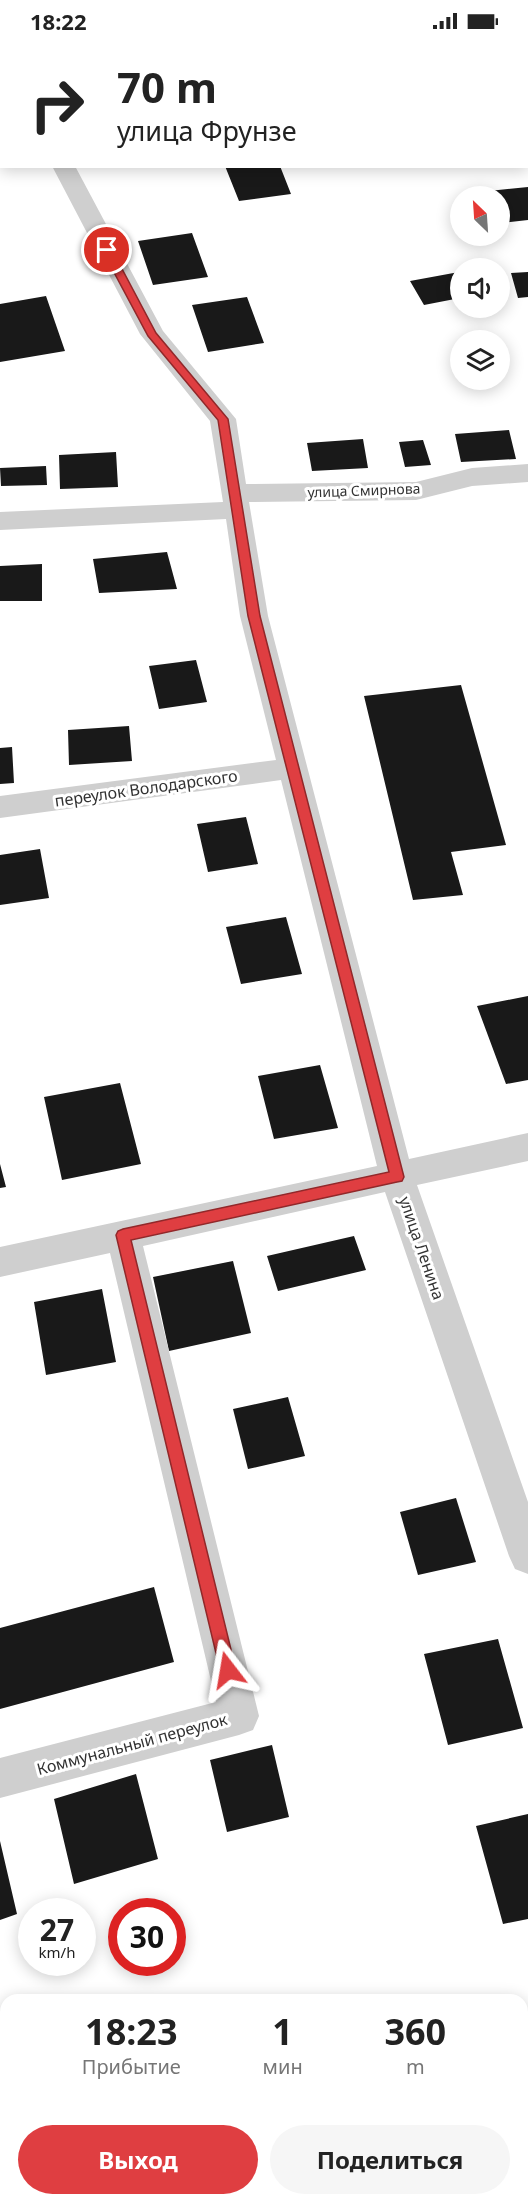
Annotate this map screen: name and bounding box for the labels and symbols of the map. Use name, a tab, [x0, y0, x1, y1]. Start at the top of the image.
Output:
north arrow	[450, 186, 510, 246]
pin	[81, 224, 132, 275]
street label: улица Смирнова	[307, 479, 421, 501]
street label: переулок Володарского	[53, 764, 239, 812]
street label: улица Ленина	[394, 1193, 450, 1303]
position arrow	[196, 1638, 260, 1702]
street label: Коммунальный переулок	[34, 1708, 230, 1780]
speed limit sign: 30	[108, 1898, 186, 1976]

